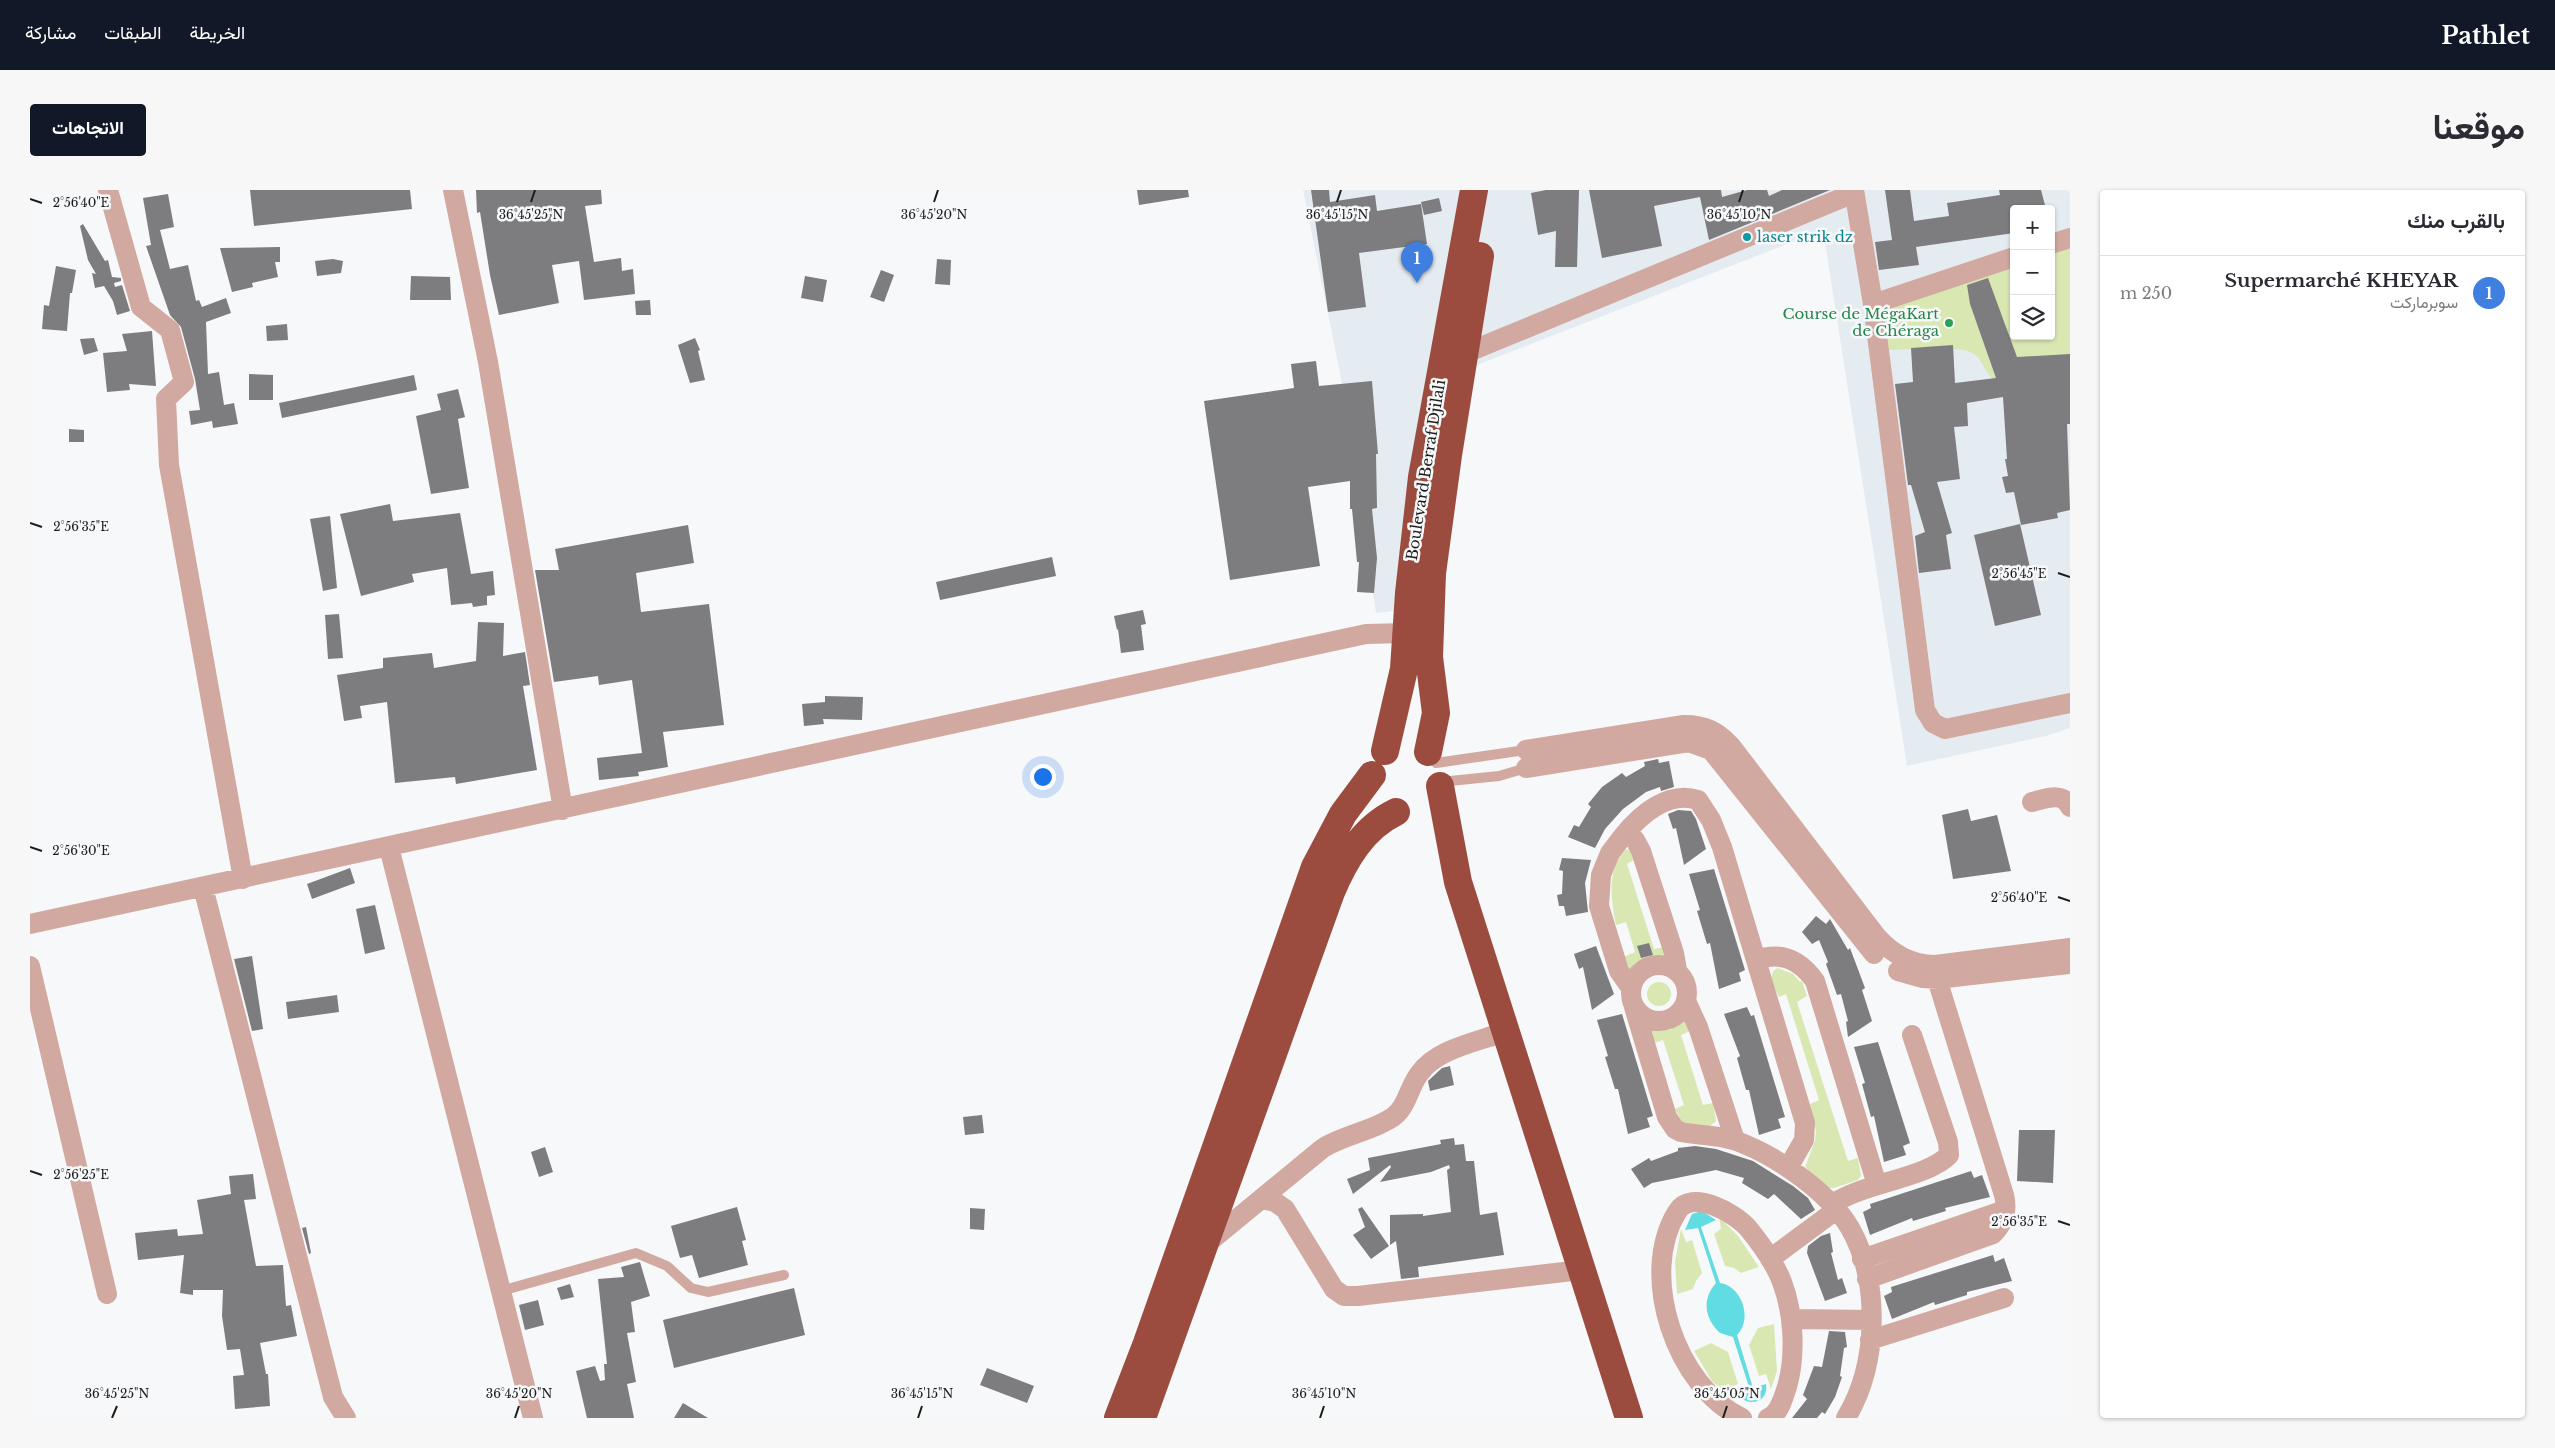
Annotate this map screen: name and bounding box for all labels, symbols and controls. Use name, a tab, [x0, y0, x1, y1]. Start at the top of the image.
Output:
text: Pathlet	[2441, 21, 2530, 50]
text: مشاركة	[25, 22, 76, 44]
text: الطبقات	[104, 22, 161, 44]
text: الخريطة	[189, 22, 245, 44]
button: الاتجاهات	[30, 104, 146, 156]
text: موقعنا	[2432, 105, 2525, 148]
text: 2°56'40"E	[53, 195, 110, 210]
map controls	[2010, 205, 2055, 340]
button: +	[2010, 205, 2055, 250]
text: 36°45'25"N	[499, 207, 564, 222]
text: 36°45'20"N	[901, 207, 967, 222]
text: 36°45'15"N	[1306, 207, 1369, 222]
text: 36°45'10"N	[1707, 207, 1771, 222]
text: بالقرب منك	[2407, 208, 2505, 234]
place label: laser strik dz	[1757, 227, 1853, 246]
marker: laser strik dz	[1741, 231, 1753, 243]
pin: 1	[1401, 242, 1433, 283]
button: −	[2010, 250, 2055, 295]
text: Supermarché KHEYAR	[2225, 269, 2458, 292]
text: 250 m	[2120, 283, 2172, 303]
text: 1	[2486, 283, 2493, 303]
text: سوبرماركت	[2390, 292, 2458, 312]
button: layers	[2010, 295, 2055, 340]
place label: Course de MégaKart de Chéraga	[1783, 304, 1940, 340]
marker: Course de MégaKart de Chéraga	[1943, 317, 1955, 329]
street label: Boulevard Berraf Djilali	[1402, 378, 1449, 562]
text: 2°56'35"E	[53, 519, 109, 534]
text: 2°56'45"E	[1992, 566, 2047, 581]
your location	[1030, 764, 1056, 790]
text: 2°56'30"E	[52, 843, 110, 858]
text: 2°56'40"E	[1991, 890, 2048, 905]
text: 2°56'25"E	[53, 1167, 109, 1182]
text: 2°56'35"E	[1991, 1214, 2047, 1229]
text: 36°45'25"N	[85, 1386, 150, 1401]
text: 36°45'20"N	[486, 1386, 552, 1401]
text: 36°45'15"N	[891, 1386, 954, 1401]
text: 36°45'10"N	[1292, 1386, 1356, 1401]
text: 36°45'05"N	[1694, 1386, 1760, 1401]

